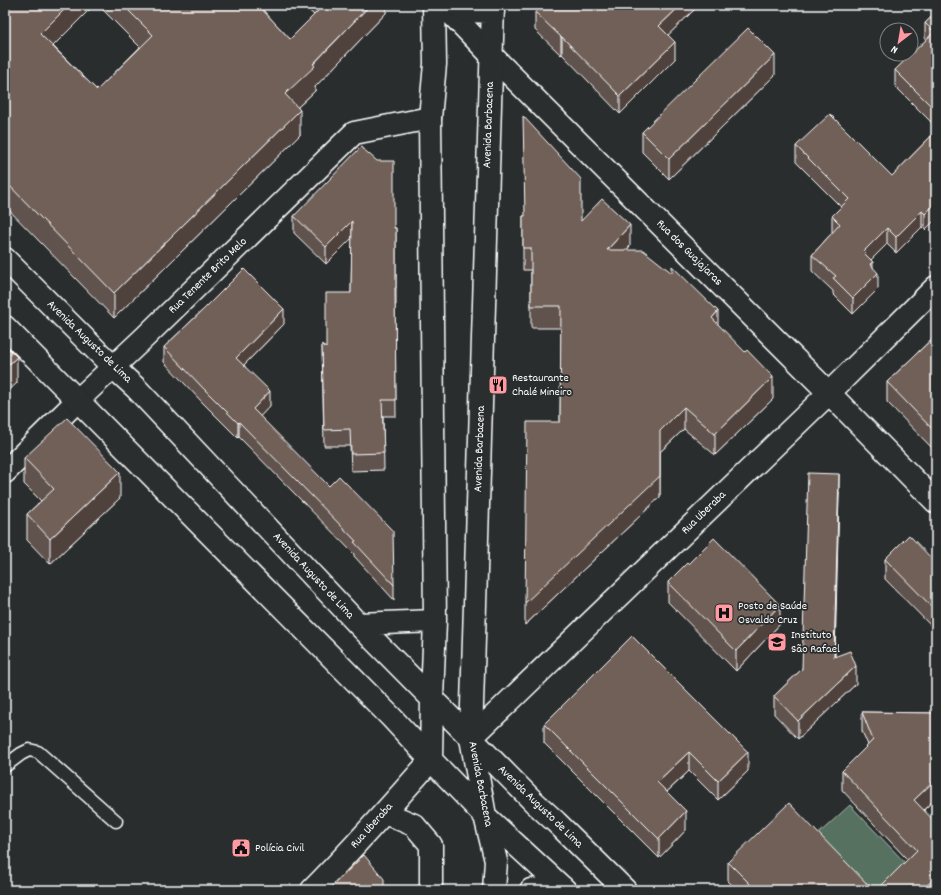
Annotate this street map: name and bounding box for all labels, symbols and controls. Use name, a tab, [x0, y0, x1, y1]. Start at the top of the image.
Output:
north arrow	[879, 22, 919, 62]
text: N	[888, 40, 901, 57]
street label: Avenida Barbacena	[479, 81, 499, 168]
street label: Rua dos Guajajaras	[652, 216, 726, 290]
street label: Rua Tenente Brito Melo	[165, 234, 251, 318]
street label: Avenida Augusto de Lima	[42, 297, 136, 388]
place label: Restaurante Chalé Mineiro	[512, 370, 572, 401]
restaurant icon: Restaurante Chalé Mineiro	[487, 374, 509, 396]
street label: Avenida Barbacena	[470, 405, 490, 492]
street label: Rua Uberaba	[678, 487, 731, 539]
street label: Avenida Augusto de Lima	[268, 529, 358, 623]
place label: Posto de Saúde Osvaldo Cruz	[738, 598, 807, 629]
hospital icon: Posto de Saúde Osvaldo Cruz	[713, 602, 735, 624]
place label: Instituto São Rafael	[791, 627, 840, 658]
school or university icon: Instituto São Rafael	[766, 631, 788, 653]
street label: Avenida Barbacena	[463, 740, 497, 828]
street label: Avenida Augusto de Lima	[493, 762, 587, 853]
street label: Rua Uberaba	[347, 799, 397, 853]
public building icon: Polícia Civil	[230, 837, 252, 859]
place label: Polícia Civil	[255, 840, 305, 857]

